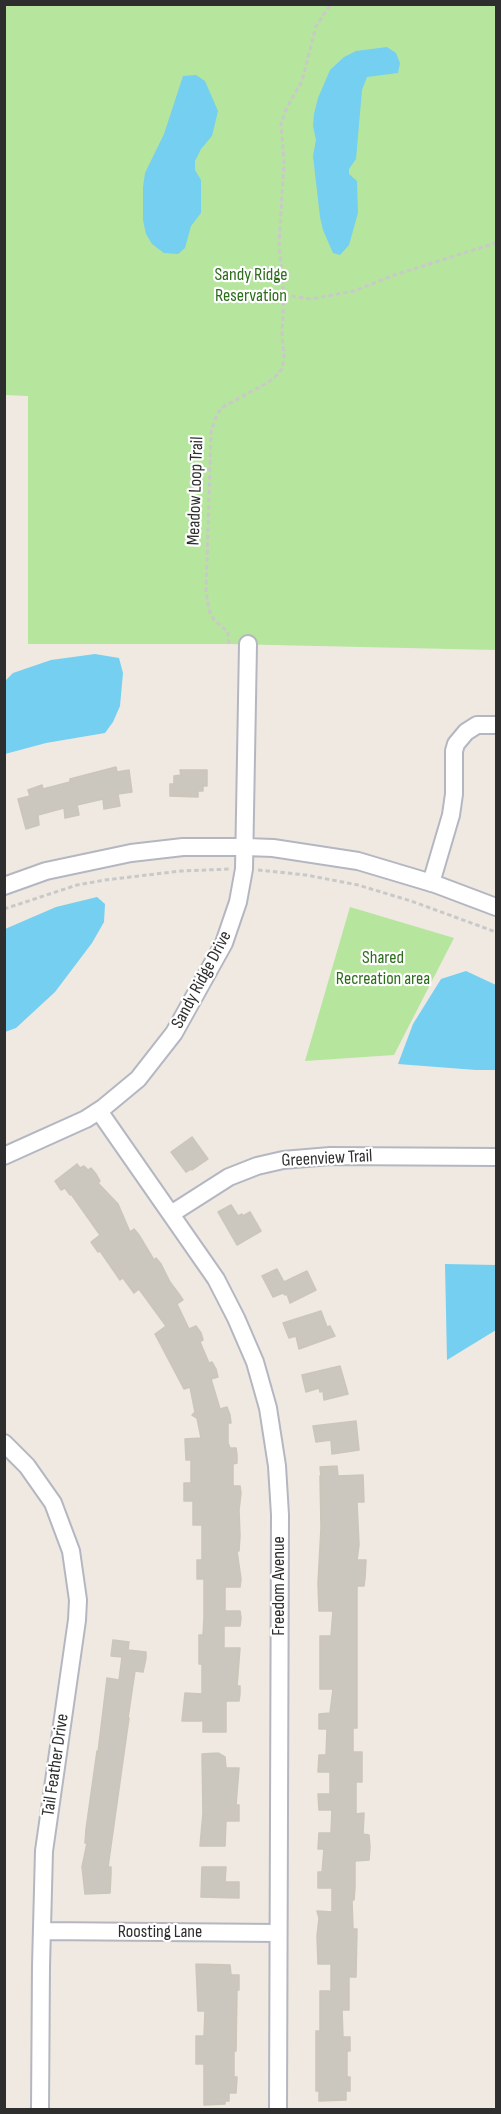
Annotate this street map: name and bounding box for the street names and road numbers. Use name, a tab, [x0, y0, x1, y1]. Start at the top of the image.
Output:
street label: Meadow Loop Trail	[183, 436, 209, 546]
street label: Sandy Ridge Drive	[167, 927, 237, 1033]
street label: Greenview Trail	[281, 1146, 373, 1172]
street label: Freedom Avenue	[268, 1536, 290, 1636]
street label: Tail Feather Drive	[38, 1712, 74, 1818]
street label: Roosting Lane	[118, 1921, 202, 1943]

